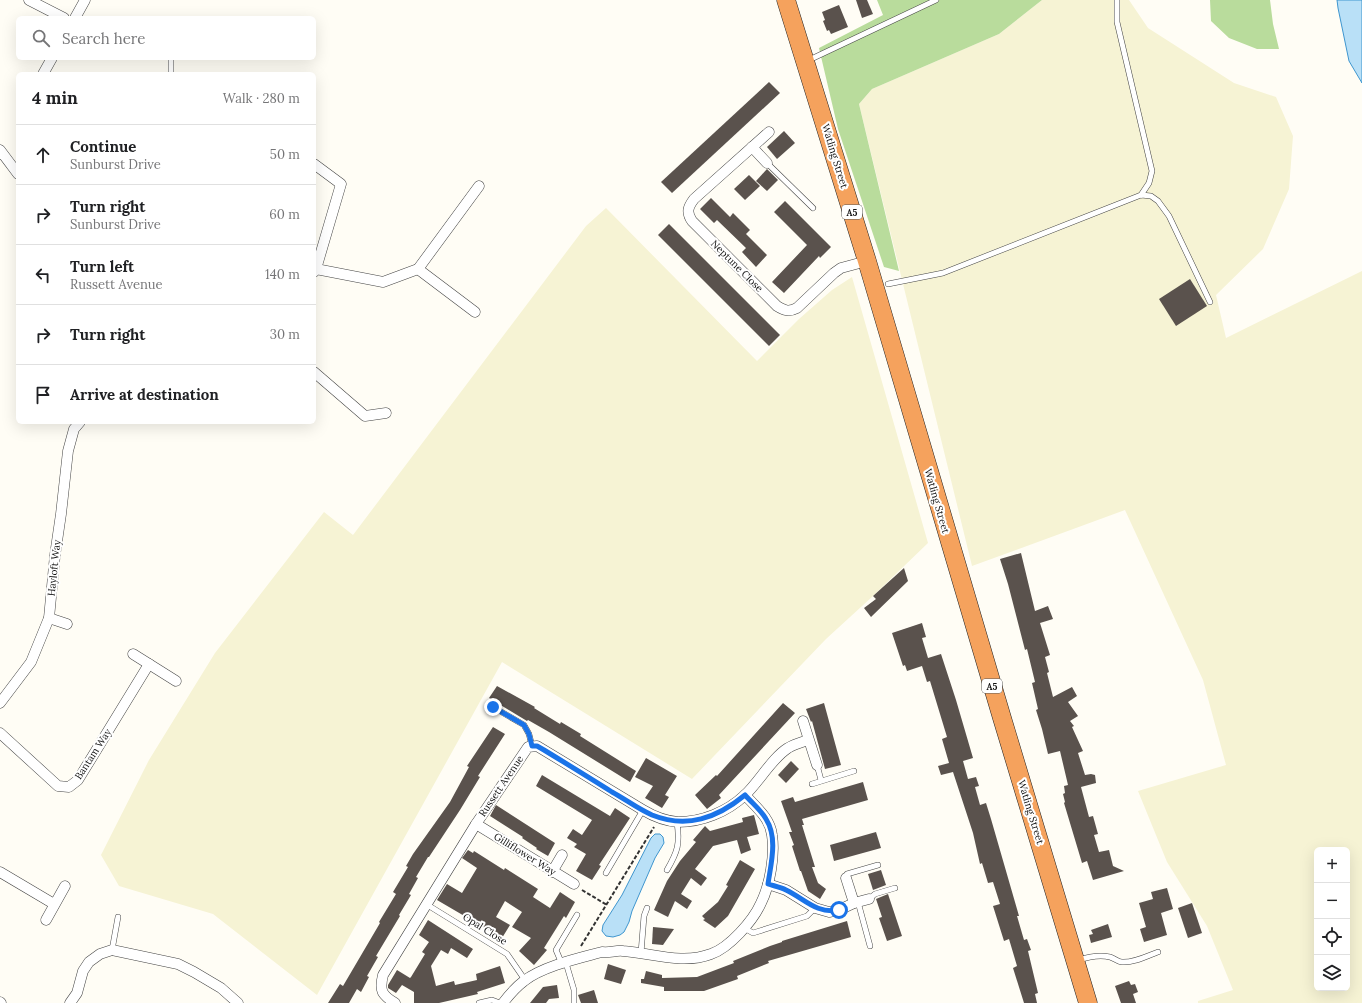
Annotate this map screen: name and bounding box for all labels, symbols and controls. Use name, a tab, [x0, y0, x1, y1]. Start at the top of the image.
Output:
search box	[16, 16, 316, 60]
icon: search	[30, 27, 52, 49]
text: Search here	[62, 29, 145, 48]
text: 4 min	[32, 87, 78, 109]
text: Walk · 280 m	[223, 90, 300, 107]
street label: Watling Street	[819, 122, 851, 190]
text: Continue	[70, 137, 136, 156]
icon: ahead	[32, 144, 54, 166]
text: 50 m	[270, 146, 300, 163]
text: Sunburst Drive	[70, 156, 161, 173]
text: Turn right	[70, 197, 146, 216]
icon: right	[32, 204, 54, 226]
road number: A5	[842, 205, 862, 219]
text: 60 m	[269, 206, 300, 223]
text: Sunburst Drive	[70, 216, 161, 233]
street label: Neptune Close	[708, 237, 766, 295]
text: Turn left	[70, 257, 134, 276]
icon: left	[32, 264, 54, 286]
text: 140 m	[265, 266, 300, 283]
text: Russett Avenue	[70, 276, 163, 293]
icon: right	[32, 324, 54, 346]
text: Turn right	[70, 325, 146, 344]
text: 30 m	[270, 326, 300, 343]
icon: arrive	[32, 384, 54, 406]
text: Arrive at destination	[70, 385, 219, 404]
street label: Watling Street	[922, 467, 952, 535]
street label: Hayloft Way	[45, 539, 63, 597]
road number: A5	[982, 679, 1002, 693]
route end	[484, 698, 502, 716]
street label: Bantam Way	[72, 726, 115, 782]
street label: Russett Avenue	[476, 752, 527, 819]
street label: Watling Street	[1015, 778, 1047, 846]
street label: Gilliflower Way	[491, 830, 559, 879]
map controls	[1314, 847, 1350, 991]
button: +	[1314, 847, 1350, 883]
button: −	[1314, 883, 1350, 919]
route start	[830, 901, 848, 919]
street label: Opal Close	[460, 910, 510, 948]
button: locate	[1314, 919, 1350, 955]
button: layers	[1314, 955, 1350, 991]

